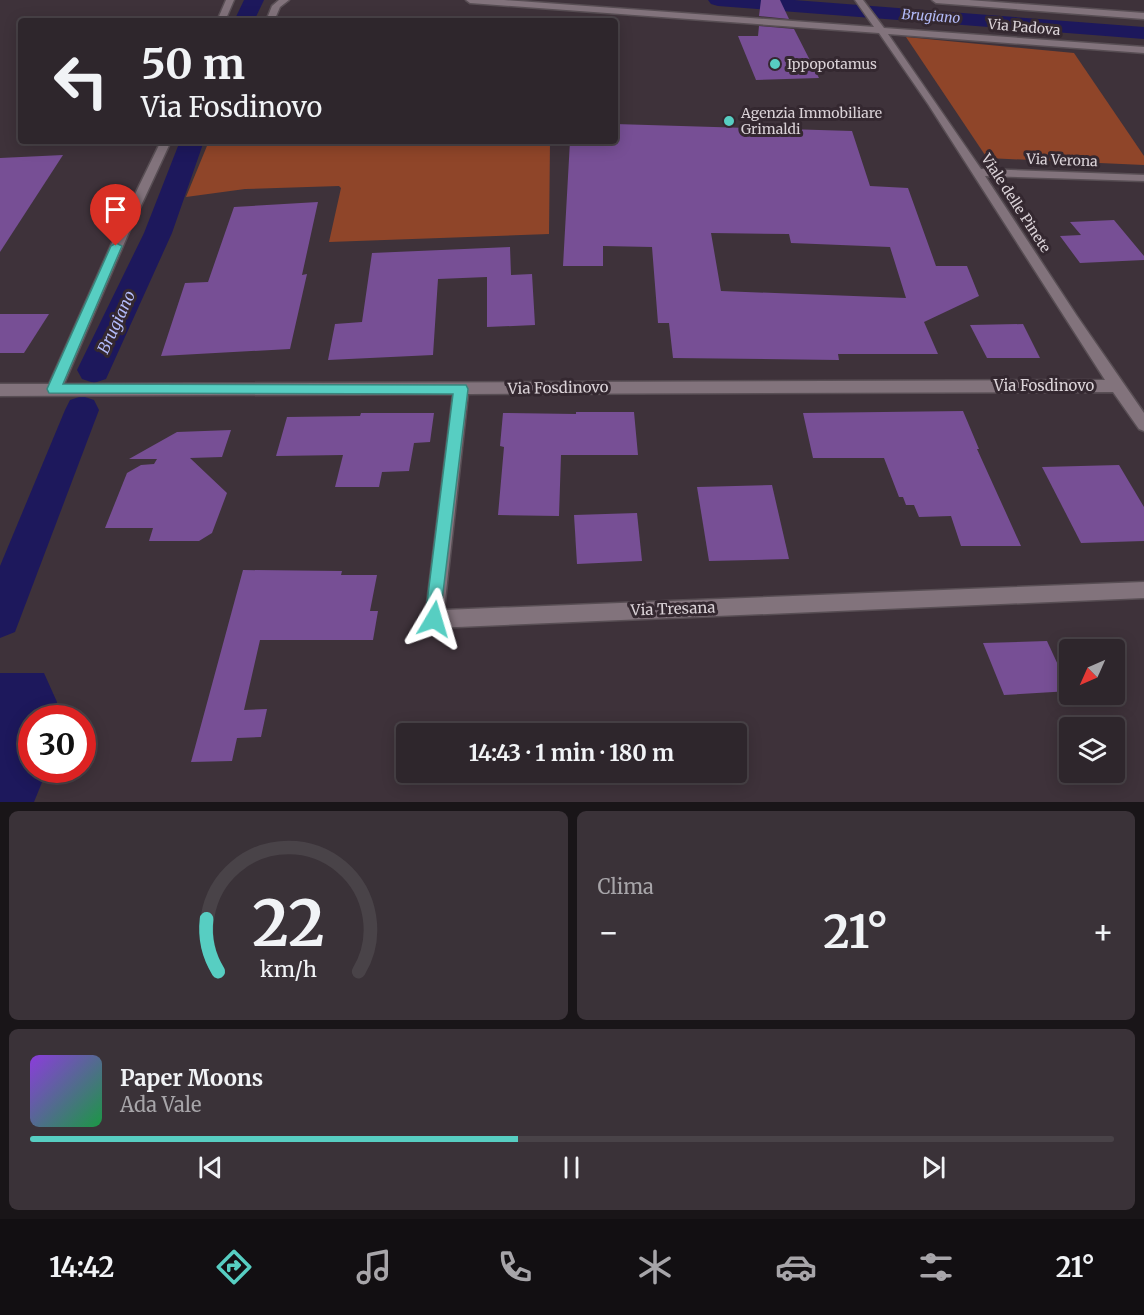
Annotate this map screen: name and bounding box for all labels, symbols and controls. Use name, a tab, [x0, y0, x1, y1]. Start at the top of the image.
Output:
water label: Brugiano	[901, 5, 961, 27]
street label: Via Padova	[986, 15, 1062, 39]
text: 50 m	[141, 38, 245, 90]
icon: left	[42, 42, 120, 120]
place label: Ippopotamus	[787, 55, 877, 73]
marker: Ippopotamus	[768, 57, 782, 71]
text: Via Fosdinovo	[141, 90, 322, 124]
place label: Agenzia Immobiliare Grimaldi	[740, 104, 882, 138]
marker: Agenzia Immobiliare Grimaldi	[722, 114, 736, 128]
street label: Viale delle Pinete	[977, 149, 1055, 256]
street label: Via Verona	[1025, 150, 1098, 170]
pin	[90, 184, 141, 246]
icon: arrive	[99, 193, 132, 226]
water label: Brugiano	[93, 287, 139, 357]
street label: Via Fosdinovo	[993, 376, 1095, 395]
street label: Via Fosdinovo	[506, 377, 609, 398]
position arrow	[402, 587, 466, 651]
street label: Via Tresana	[629, 598, 716, 620]
north arrow	[1059, 639, 1125, 705]
map controls	[1059, 639, 1125, 783]
speed limit sign: 30	[18, 705, 96, 783]
button: layers	[1059, 717, 1125, 783]
text: 14:43 · 1 min · 180 m	[469, 739, 674, 767]
text: Clima	[598, 874, 654, 899]
text: 22	[252, 885, 325, 963]
text: 21°	[823, 904, 888, 960]
text: −	[598, 912, 620, 953]
text: +	[1092, 912, 1114, 953]
text: km/h	[260, 957, 317, 984]
text: Paper Moons	[120, 1064, 263, 1092]
text: Ada Vale	[120, 1092, 201, 1117]
icon: previous	[194, 1151, 227, 1184]
icon: pause	[555, 1151, 588, 1184]
icon: next	[917, 1151, 950, 1184]
icon: directions	[213, 1246, 255, 1288]
icon: music	[353, 1246, 395, 1288]
icon: phone	[494, 1246, 536, 1288]
icon: climate	[634, 1246, 676, 1288]
icon: car	[775, 1246, 817, 1288]
icon: filters	[915, 1246, 957, 1288]
text: 14:42	[49, 1250, 114, 1284]
text: 21°	[1056, 1250, 1095, 1284]

